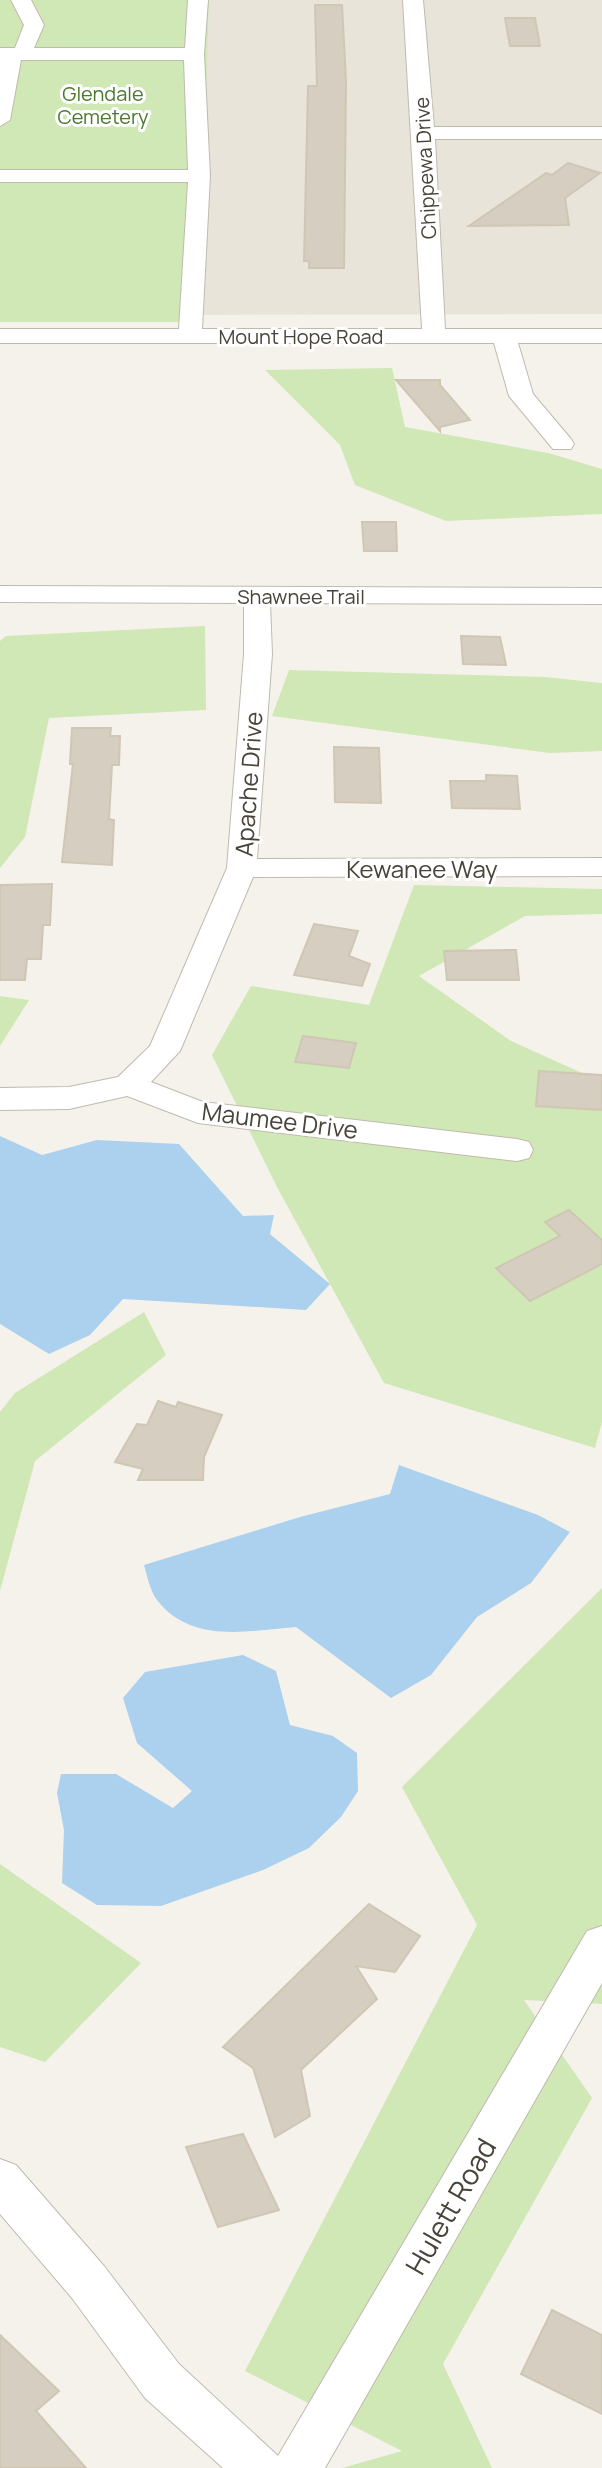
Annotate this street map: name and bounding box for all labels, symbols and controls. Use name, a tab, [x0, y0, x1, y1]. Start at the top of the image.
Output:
park label: Glendale Cemetery	[57, 80, 149, 130]
street label: Chippewa Drive	[408, 96, 442, 240]
street label: Mount Hope Road	[219, 323, 383, 350]
street label: Shawnee Trail	[237, 583, 365, 610]
street label: Apache Drive	[226, 710, 270, 858]
street label: Kewanee Way	[346, 852, 498, 885]
street label: Maumee Drive	[200, 1094, 360, 1146]
street label: Hulett Road	[396, 2131, 504, 2281]

